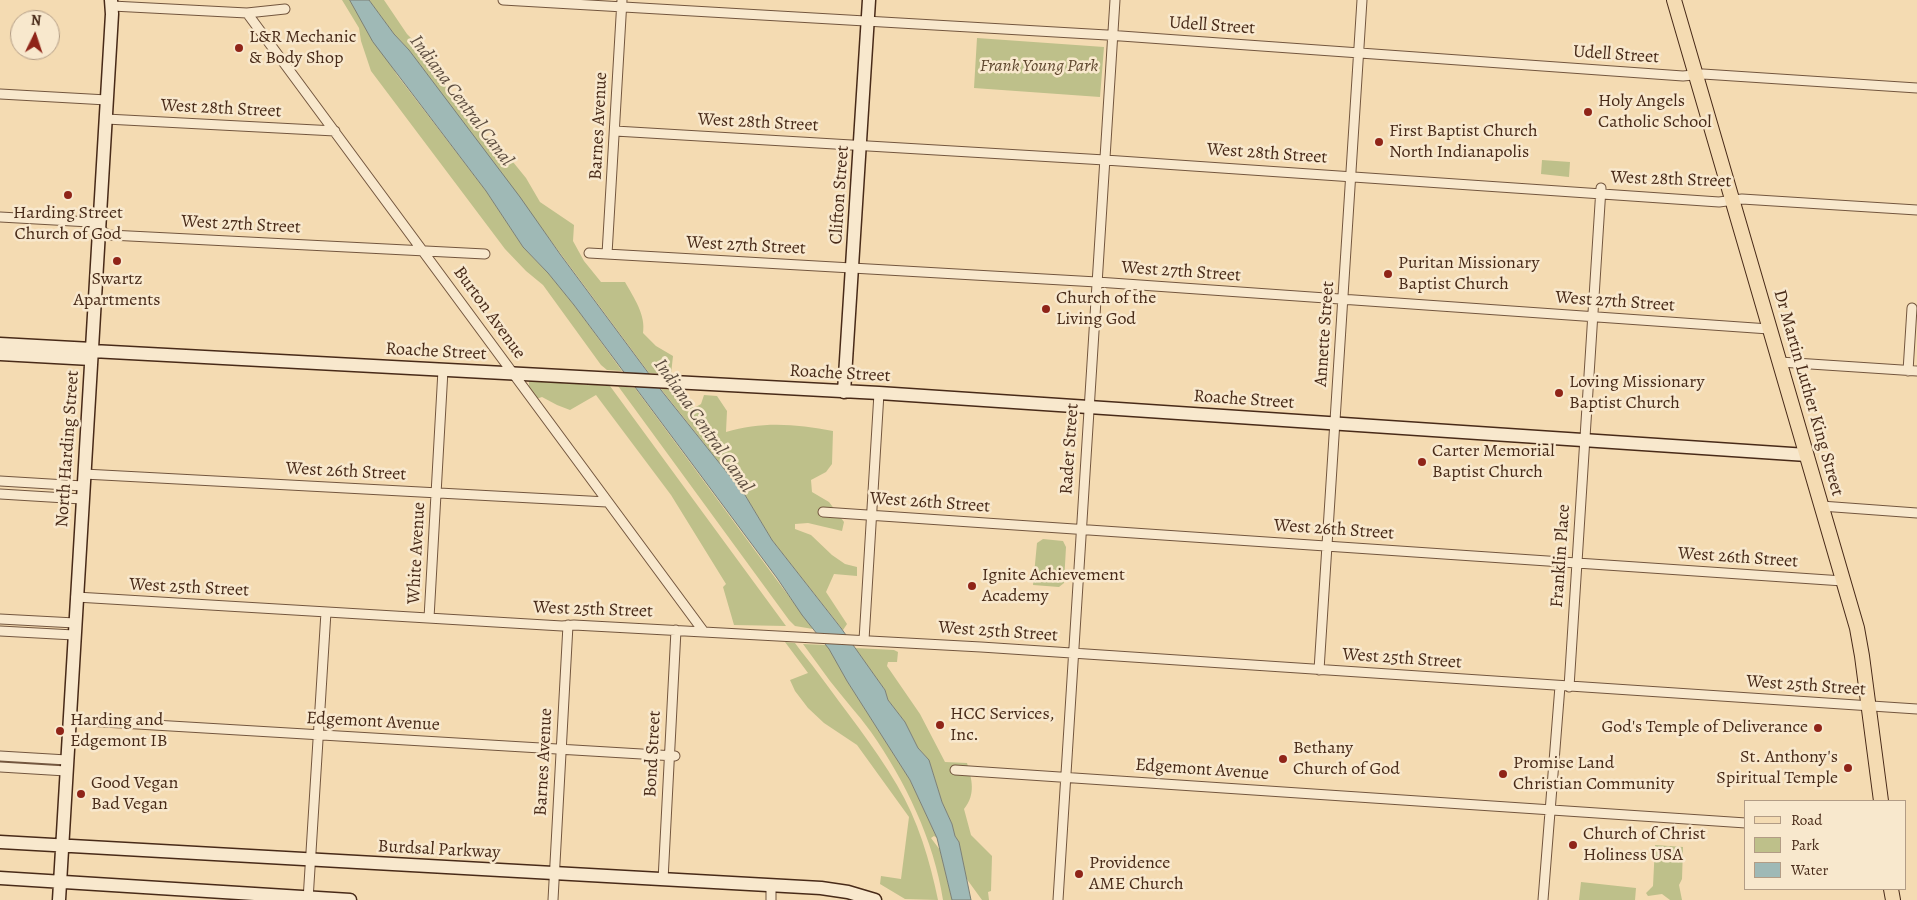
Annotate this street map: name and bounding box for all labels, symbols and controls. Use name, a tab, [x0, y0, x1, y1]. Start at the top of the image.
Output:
north arrow	[10, 10, 60, 60]
text: N	[30, 11, 42, 30]
street label: Udell Street	[1168, 12, 1256, 40]
place label: L&R Mechanic & Body Shop	[249, 27, 356, 70]
water label: Indiana Central Canal	[404, 31, 518, 171]
street label: Udell Street	[1572, 41, 1660, 69]
marker: L&R Mechanic & Body Shop	[233, 42, 245, 54]
park label: Frank Young Park	[980, 56, 1098, 78]
street label: Barnes Avenue	[585, 71, 613, 181]
place label: Holy Angels Catholic School	[1598, 91, 1712, 134]
street label: West 28th Street	[160, 95, 282, 123]
marker: Holy Angels Catholic School	[1582, 106, 1594, 118]
street label: West 28th Street	[697, 109, 819, 137]
place label: First Baptist Church North Indianapolis	[1389, 121, 1538, 163]
marker: First Baptist Church North Indianapolis	[1373, 136, 1385, 148]
street label: West 28th Street	[1206, 139, 1328, 169]
street label: Clifton Street	[826, 145, 854, 245]
street label: West 28th Street	[1610, 167, 1732, 193]
marker: Harding Street Church of God	[62, 189, 74, 201]
place label: Harding Street Church of God	[13, 203, 123, 245]
street label: West 27th Street	[181, 211, 301, 239]
street label: West 27th Street	[686, 232, 806, 260]
place label: Puritan Missionary Baptist Church	[1398, 253, 1539, 296]
marker: Swartz Apartments	[111, 255, 123, 267]
street label: West 27th Street	[1121, 257, 1241, 287]
street label: Burton Avenue	[448, 262, 530, 364]
marker: Puritan Missionary Baptist Church	[1382, 268, 1394, 280]
place label: Swartz Apartments	[74, 269, 160, 312]
street label: Annette Street	[1311, 281, 1339, 387]
street label: West 27th Street	[1555, 287, 1675, 317]
street label: Dr Martin Luther King Street	[1768, 287, 1848, 499]
place label: Church of the Living God	[1056, 288, 1156, 330]
marker: Church of the Living God	[1040, 303, 1052, 315]
street label: Roache Street	[385, 339, 487, 365]
water label: Indiana Central Canal	[648, 355, 758, 497]
street label: Roache Street	[789, 361, 891, 387]
street label: North Harding Street	[52, 370, 84, 528]
place label: Loving Missionary Baptist Church	[1569, 372, 1704, 414]
street label: Roache Street	[1193, 386, 1295, 414]
marker: Loving Missionary Baptist Church	[1553, 387, 1565, 399]
street label: Rader Street	[1056, 403, 1084, 495]
place label: Carter Memorial Baptist Church	[1432, 441, 1555, 484]
marker: Carter Memorial Baptist Church	[1416, 456, 1428, 468]
street label: West 26th Street	[285, 458, 407, 486]
street label: West 26th Street	[869, 488, 991, 518]
street label: White Avenue	[404, 501, 430, 605]
street label: Franklin Place	[1547, 503, 1575, 609]
street label: West 26th Street	[1273, 515, 1395, 545]
street label: West 26th Street	[1677, 543, 1799, 573]
place label: Ignite Achievement Academy	[982, 565, 1125, 608]
street label: West 25th Street	[129, 574, 249, 602]
marker: Ignite Achievement Academy	[966, 580, 978, 592]
street label: West 25th Street	[533, 597, 653, 623]
street label: West 25th Street	[937, 617, 1059, 647]
street label: West 25th Street	[1341, 644, 1463, 674]
street label: West 25th Street	[1745, 671, 1867, 701]
place label: HCC Services, Inc.	[950, 704, 1055, 746]
street label: Barnes Avenue	[530, 707, 558, 817]
street label: Edgemont Avenue	[306, 708, 440, 736]
place label: Harding and Edgemont IB	[70, 710, 167, 752]
street label: Bond Street	[640, 710, 666, 798]
place label: God's Temple of Deliverance	[1602, 717, 1808, 739]
marker: HCC Services, Inc.	[934, 719, 946, 731]
marker: God's Temple of Deliverance	[1812, 722, 1824, 734]
marker: Harding and Edgemont IB	[54, 725, 66, 737]
place label: Bethany Church of God	[1293, 738, 1400, 781]
place label: St. Anthony's Spiritual Temple	[1716, 747, 1838, 790]
marker: Bethany Church of God	[1277, 753, 1289, 765]
place label: Promise Land Christian Community	[1513, 753, 1674, 796]
street label: Edgemont Avenue	[1134, 755, 1270, 785]
marker: St. Anthony's Spiritual Temple	[1842, 762, 1854, 774]
marker: Promise Land Christian Community	[1497, 768, 1509, 780]
place label: Good Vegan Bad Vegan	[91, 773, 178, 816]
marker: Good Vegan Bad Vegan	[75, 788, 87, 800]
legend	[1744, 800, 1907, 890]
text: Road	[1791, 810, 1822, 830]
place label: Church of Christ Holiness USA	[1583, 824, 1706, 866]
text: Park	[1791, 835, 1819, 855]
street label: Burdsal Parkway	[377, 836, 501, 864]
marker: Church of Christ Holiness USA	[1567, 839, 1579, 851]
place label: Providence AME Church	[1089, 853, 1184, 896]
text: Water	[1791, 860, 1828, 880]
marker: Providence AME Church	[1073, 868, 1085, 880]

